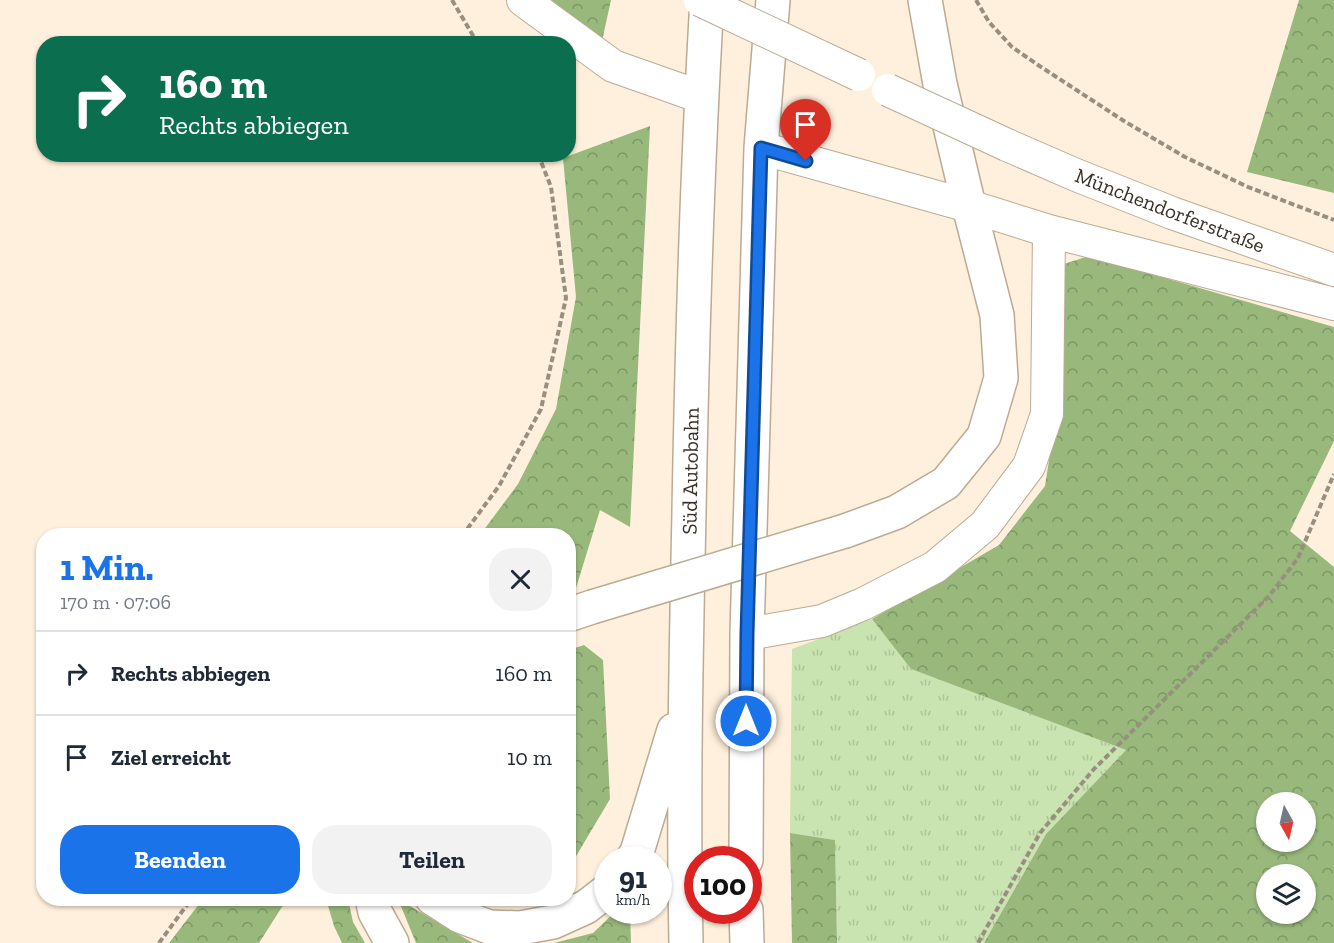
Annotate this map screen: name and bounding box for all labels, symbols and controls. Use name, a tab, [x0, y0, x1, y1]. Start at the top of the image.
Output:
text: 160 m	[159, 58, 267, 109]
icon: right	[60, 60, 138, 138]
pin	[780, 99, 831, 161]
icon: arrive	[789, 108, 822, 141]
text: Rechts abbiegen	[159, 109, 349, 141]
street label: Münchendorferstraße	[1072, 162, 1269, 258]
street label: Süd Autobahn	[676, 407, 704, 535]
text: 1 Min.	[60, 546, 154, 589]
button: close	[489, 548, 552, 611]
text: 170 m · 07:06	[60, 590, 171, 614]
icon: right	[60, 657, 93, 690]
text: Rechts abbiegen	[111, 660, 270, 687]
text: 160 m	[495, 660, 552, 687]
position arrow	[714, 689, 778, 753]
icon: arrive	[60, 741, 93, 774]
text: Ziel erreicht	[111, 744, 231, 771]
text: 10 m	[507, 744, 552, 771]
north arrow	[1256, 792, 1316, 852]
map controls	[1256, 792, 1316, 924]
button: Beenden	[60, 825, 300, 894]
button: Teilen	[312, 825, 552, 894]
speed limit sign: 100	[684, 846, 762, 924]
text: 91	[619, 860, 647, 896]
button: layers	[1256, 864, 1316, 924]
text: km/h	[616, 891, 650, 909]

